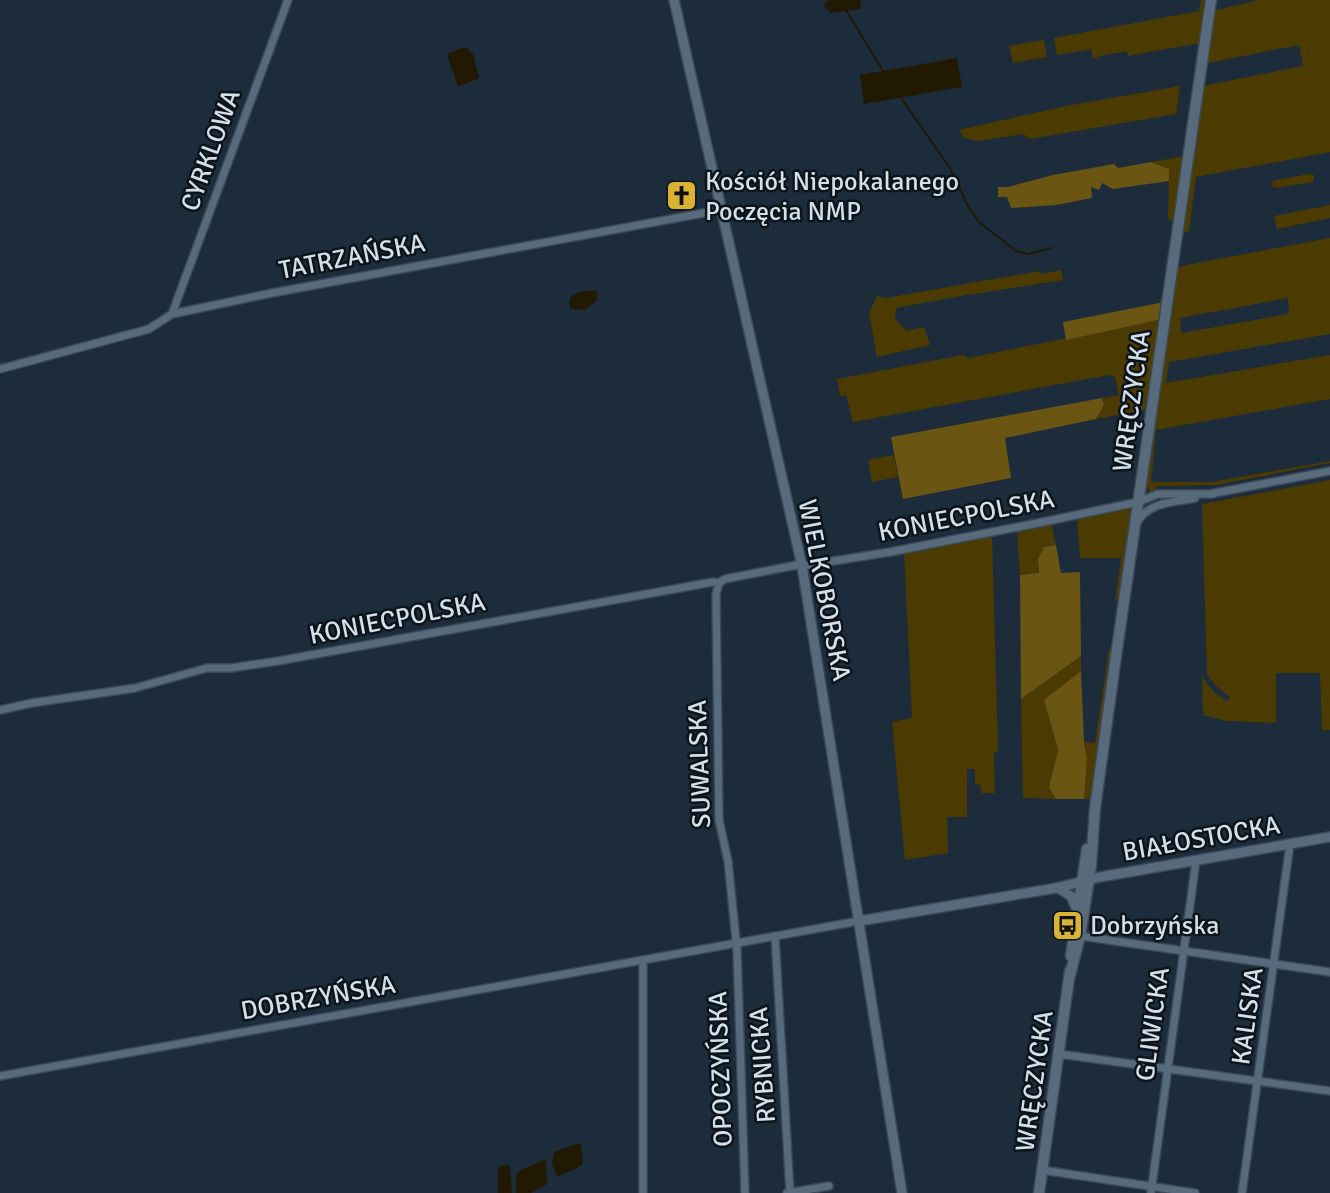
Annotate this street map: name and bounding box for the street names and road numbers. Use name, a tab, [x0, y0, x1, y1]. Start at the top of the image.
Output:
street label: CYRKLOWA	[174, 85, 248, 216]
street label: TATRZAŃSKA	[277, 227, 428, 287]
street label: WRĘCZYCKA	[1106, 328, 1158, 474]
street label: KONIECPOLSKA	[875, 483, 1057, 549]
street label: WIELKOBORSKA	[791, 497, 857, 684]
street label: KONIECPOLSKA	[306, 586, 488, 652]
street label: SUWALSKA	[682, 699, 718, 829]
street label: BIAŁOSTOCKA	[1120, 809, 1283, 869]
street label: GLIWICKA	[1129, 965, 1177, 1083]
street label: KALISKA	[1225, 965, 1271, 1067]
street label: DOBRZYŃSKA	[238, 969, 398, 1027]
street label: OPOCZYŃSKA	[702, 990, 740, 1147]
street label: RYBNICKA	[743, 1006, 783, 1124]
street label: WRĘCZYCKA	[1009, 1008, 1061, 1154]

